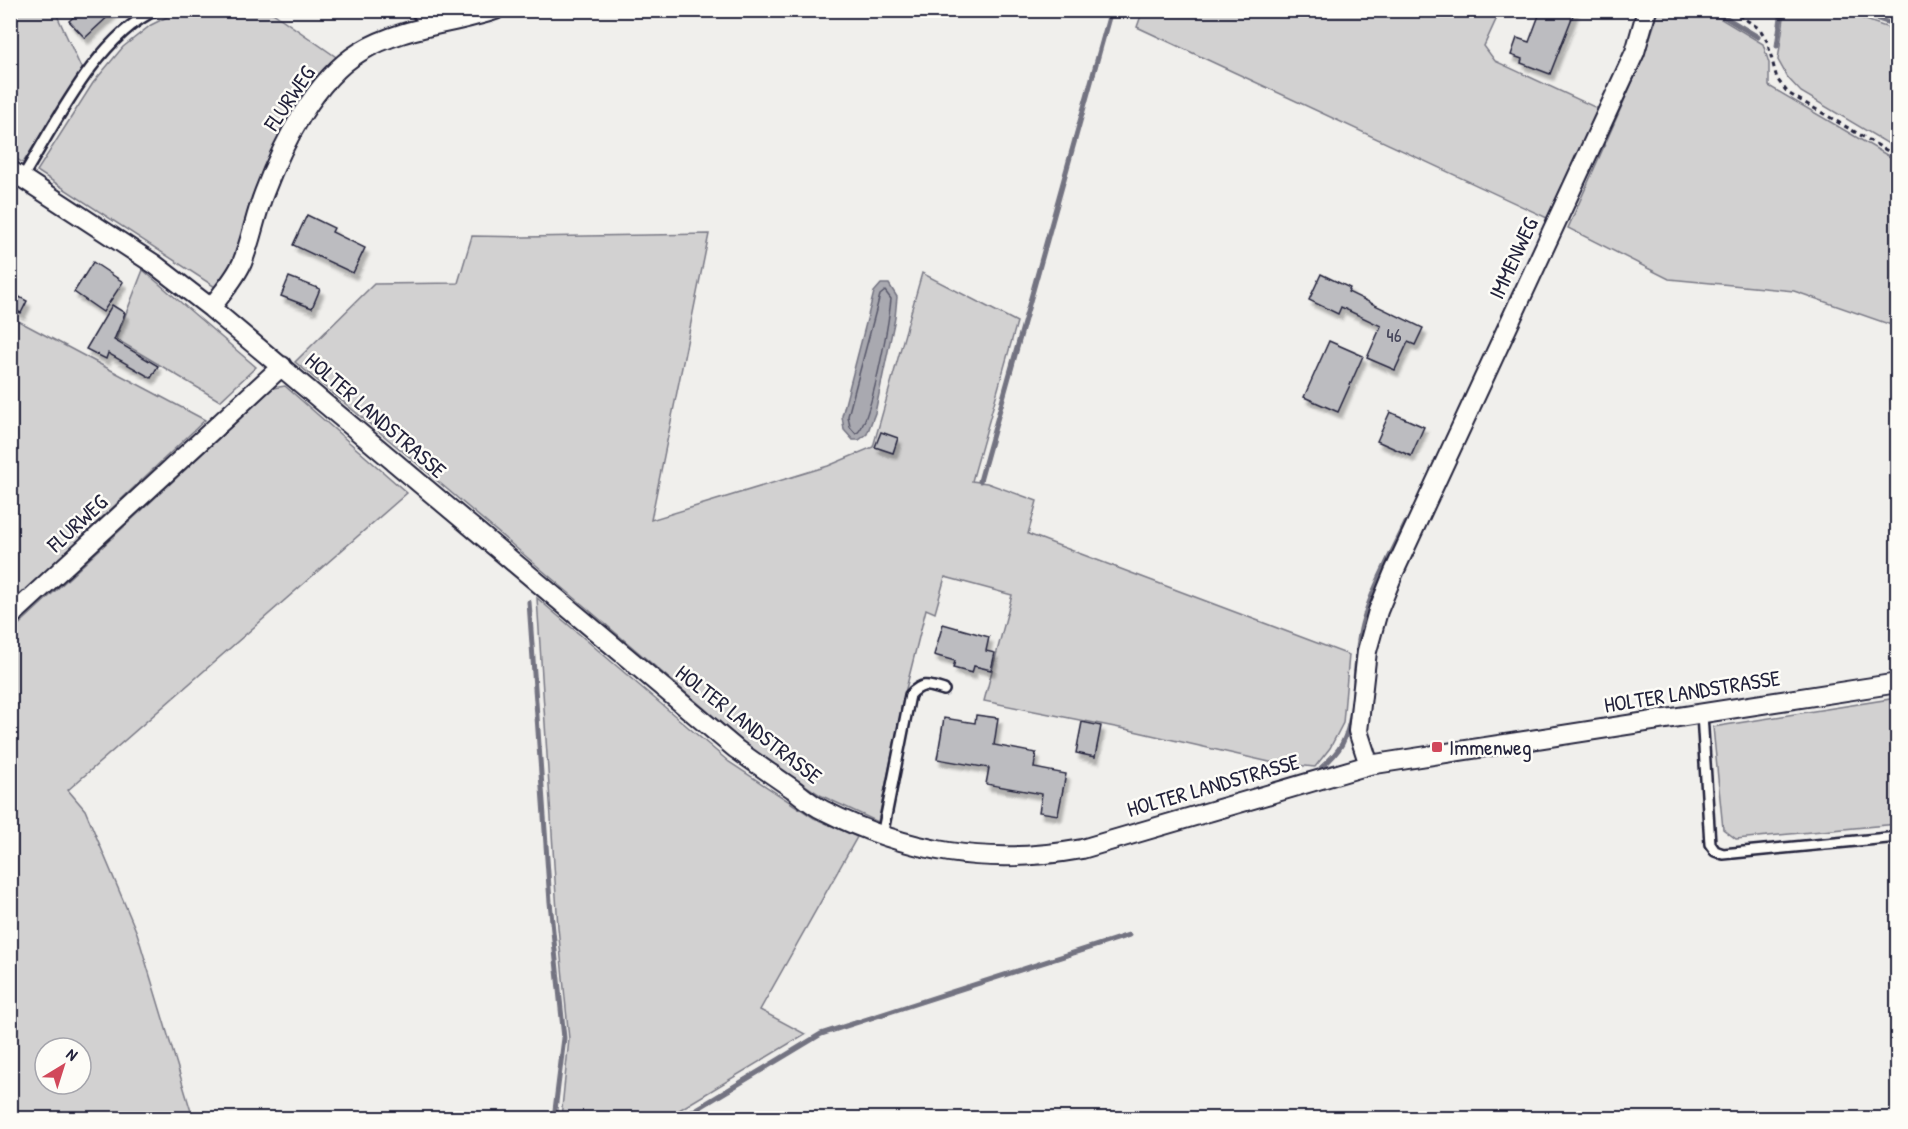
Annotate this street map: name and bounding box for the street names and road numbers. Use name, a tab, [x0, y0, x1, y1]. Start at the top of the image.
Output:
street label: FLURWEG	[256, 59, 322, 137]
street label: IMMENWEG	[1481, 212, 1545, 304]
street label: HOLTER LANDSTRASSE	[299, 345, 453, 485]
street label: FLURWEG	[40, 487, 114, 559]
street label: HOLTER LANDSTRASSE	[670, 657, 829, 791]
street label: HOLTER LANDSTRASSE	[1602, 662, 1782, 720]
street label: HOLTER LANDSTRASSE	[1123, 746, 1303, 824]

